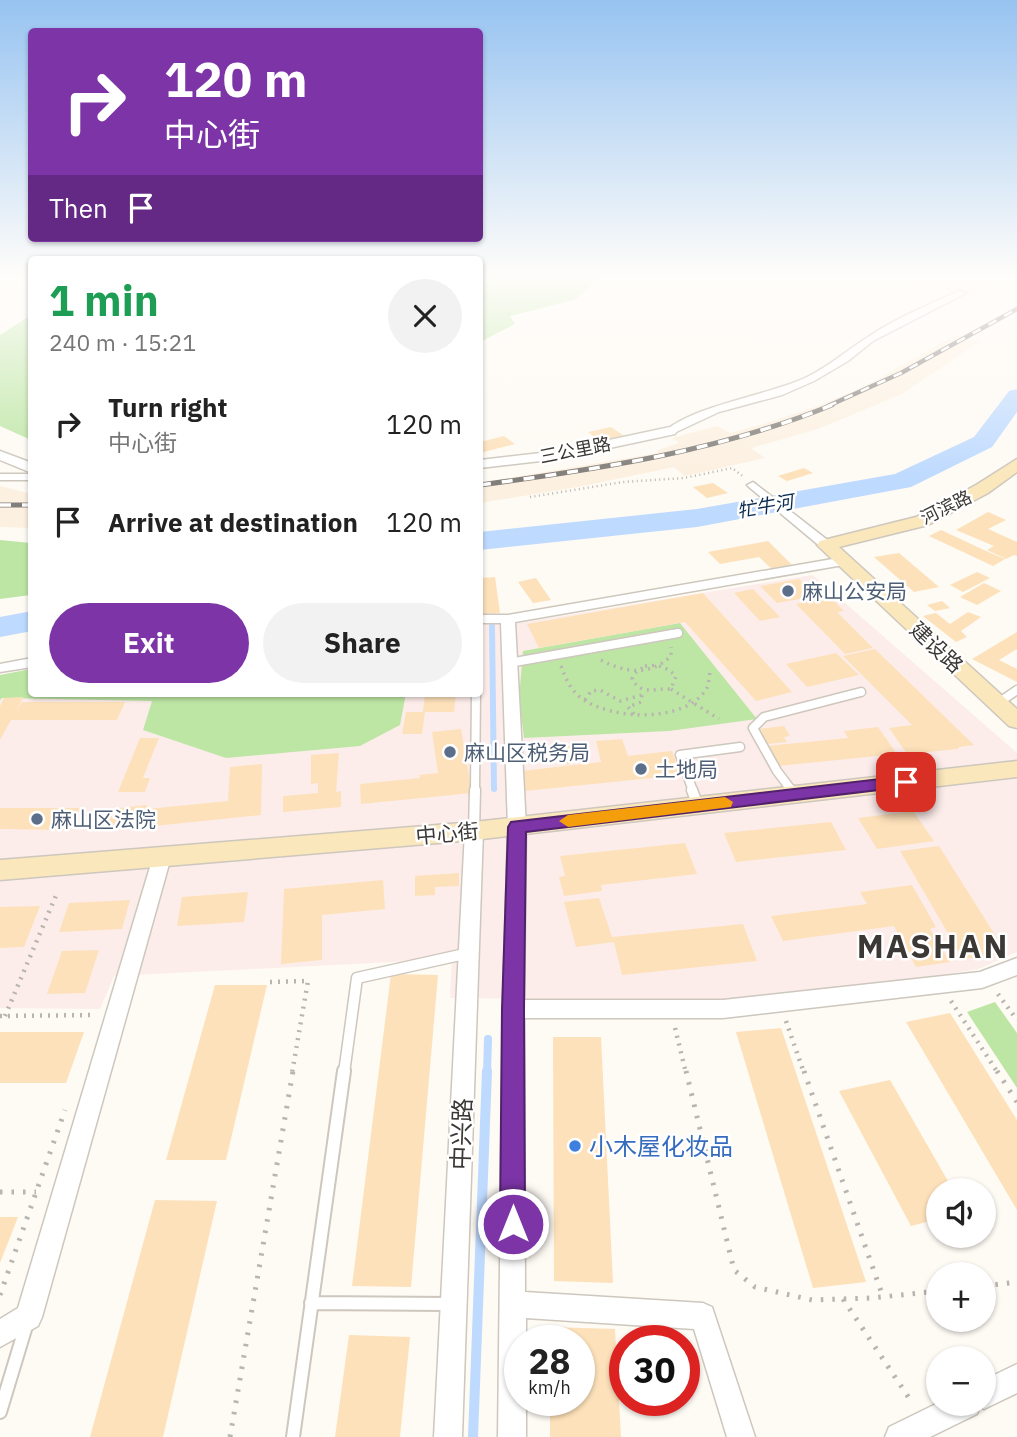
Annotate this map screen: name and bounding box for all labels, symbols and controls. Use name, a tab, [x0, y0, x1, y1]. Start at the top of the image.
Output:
text: 120 m	[164, 47, 308, 110]
icon: right	[49, 56, 140, 147]
text: 中心街	[164, 113, 260, 155]
icon: arrive	[122, 189, 160, 227]
text: Then	[49, 191, 108, 225]
text: 1 min	[49, 273, 159, 328]
button: close	[388, 279, 462, 353]
text: 240 m · 15:21	[49, 327, 196, 357]
text: Turn right	[108, 390, 227, 424]
icon: right	[49, 405, 87, 443]
text: 120 m	[386, 407, 462, 441]
text: 中心街	[108, 427, 177, 457]
street label: 三公里路	[537, 432, 613, 468]
street label: 河滨路	[917, 485, 975, 529]
water label: 牤牛河	[735, 489, 799, 523]
icon: arrive	[49, 503, 87, 541]
text: Arrive at destination	[108, 505, 358, 539]
text: 120 m	[386, 505, 462, 539]
place label: 麻山公安局	[802, 577, 907, 605]
marker: 麻山公安局	[780, 583, 796, 599]
button: Exit	[49, 603, 249, 683]
button: Share	[263, 603, 462, 683]
street label: 建设路	[904, 615, 970, 679]
place label: 麻山区税务局	[464, 738, 590, 766]
marker: 麻山区税务局	[442, 744, 458, 760]
pin	[876, 752, 936, 812]
place label: 土地局	[655, 755, 718, 783]
marker: 土地局	[633, 761, 649, 777]
icon: arrive	[887, 763, 925, 801]
place label: 麻山区法院	[51, 805, 156, 833]
marker: 麻山区法院	[29, 811, 45, 827]
street label: 中心街	[414, 816, 480, 850]
district label: MASHAN	[857, 924, 1009, 967]
street label: 中兴路	[444, 1097, 478, 1171]
place label: 小木屋化妆品	[589, 1130, 733, 1162]
marker: 小木屋化妆品	[567, 1138, 583, 1154]
map controls	[926, 1178, 996, 1416]
button: sound	[926, 1178, 996, 1248]
position arrow	[476, 1187, 550, 1261]
button: +	[926, 1262, 996, 1332]
speed limit sign: 30	[609, 1325, 700, 1416]
text: 28	[528, 1338, 571, 1384]
button: −	[926, 1346, 996, 1416]
text: km/h	[528, 1376, 571, 1399]

